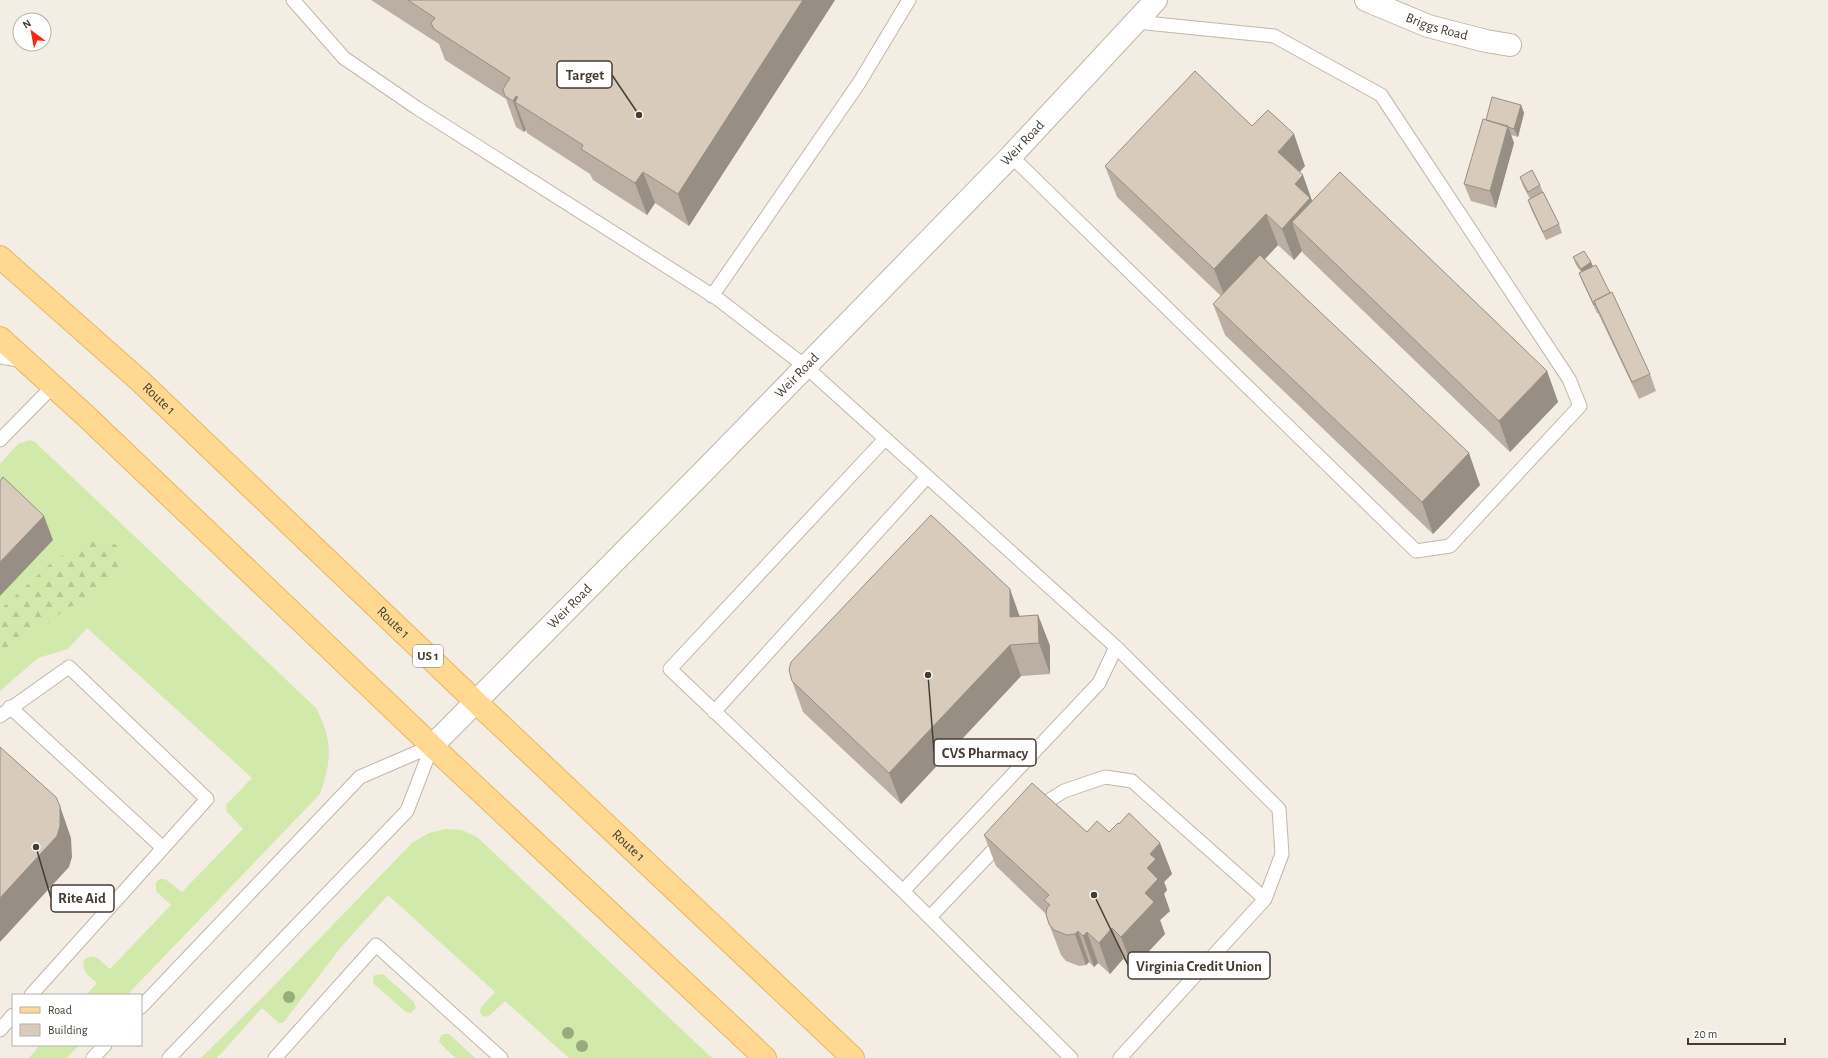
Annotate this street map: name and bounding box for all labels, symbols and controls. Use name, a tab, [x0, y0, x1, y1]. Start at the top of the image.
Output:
street label: Briggs Road	[1404, 10, 1469, 43]
north arrow	[12, 12, 52, 52]
text: N	[21, 17, 33, 31]
callout: Target	[557, 61, 612, 88]
text: Target	[566, 68, 604, 83]
street label: Weir Road	[998, 118, 1047, 169]
street label: Weir Road	[772, 351, 822, 401]
street label: Route 1	[140, 380, 178, 418]
street label: Weir Road	[545, 582, 595, 632]
street label: Route 1	[374, 604, 412, 641]
road number: US 1	[413, 645, 443, 667]
callout: CVS Pharmacy	[934, 739, 1036, 766]
text: CVS Pharmacy	[942, 746, 1029, 761]
street label: Route 1	[609, 827, 647, 864]
callout: Rite Aid	[51, 885, 114, 912]
text: Rite Aid	[58, 891, 106, 906]
callout: Virginia Credit Union	[1128, 952, 1270, 979]
text: Virginia Credit Union	[1136, 959, 1262, 974]
legend	[12, 994, 142, 1046]
text: Road	[48, 1004, 72, 1016]
scale bar	[1688, 1020, 1785, 1046]
text: Building	[48, 1024, 88, 1036]
text: 20 m	[1694, 1028, 1717, 1040]

